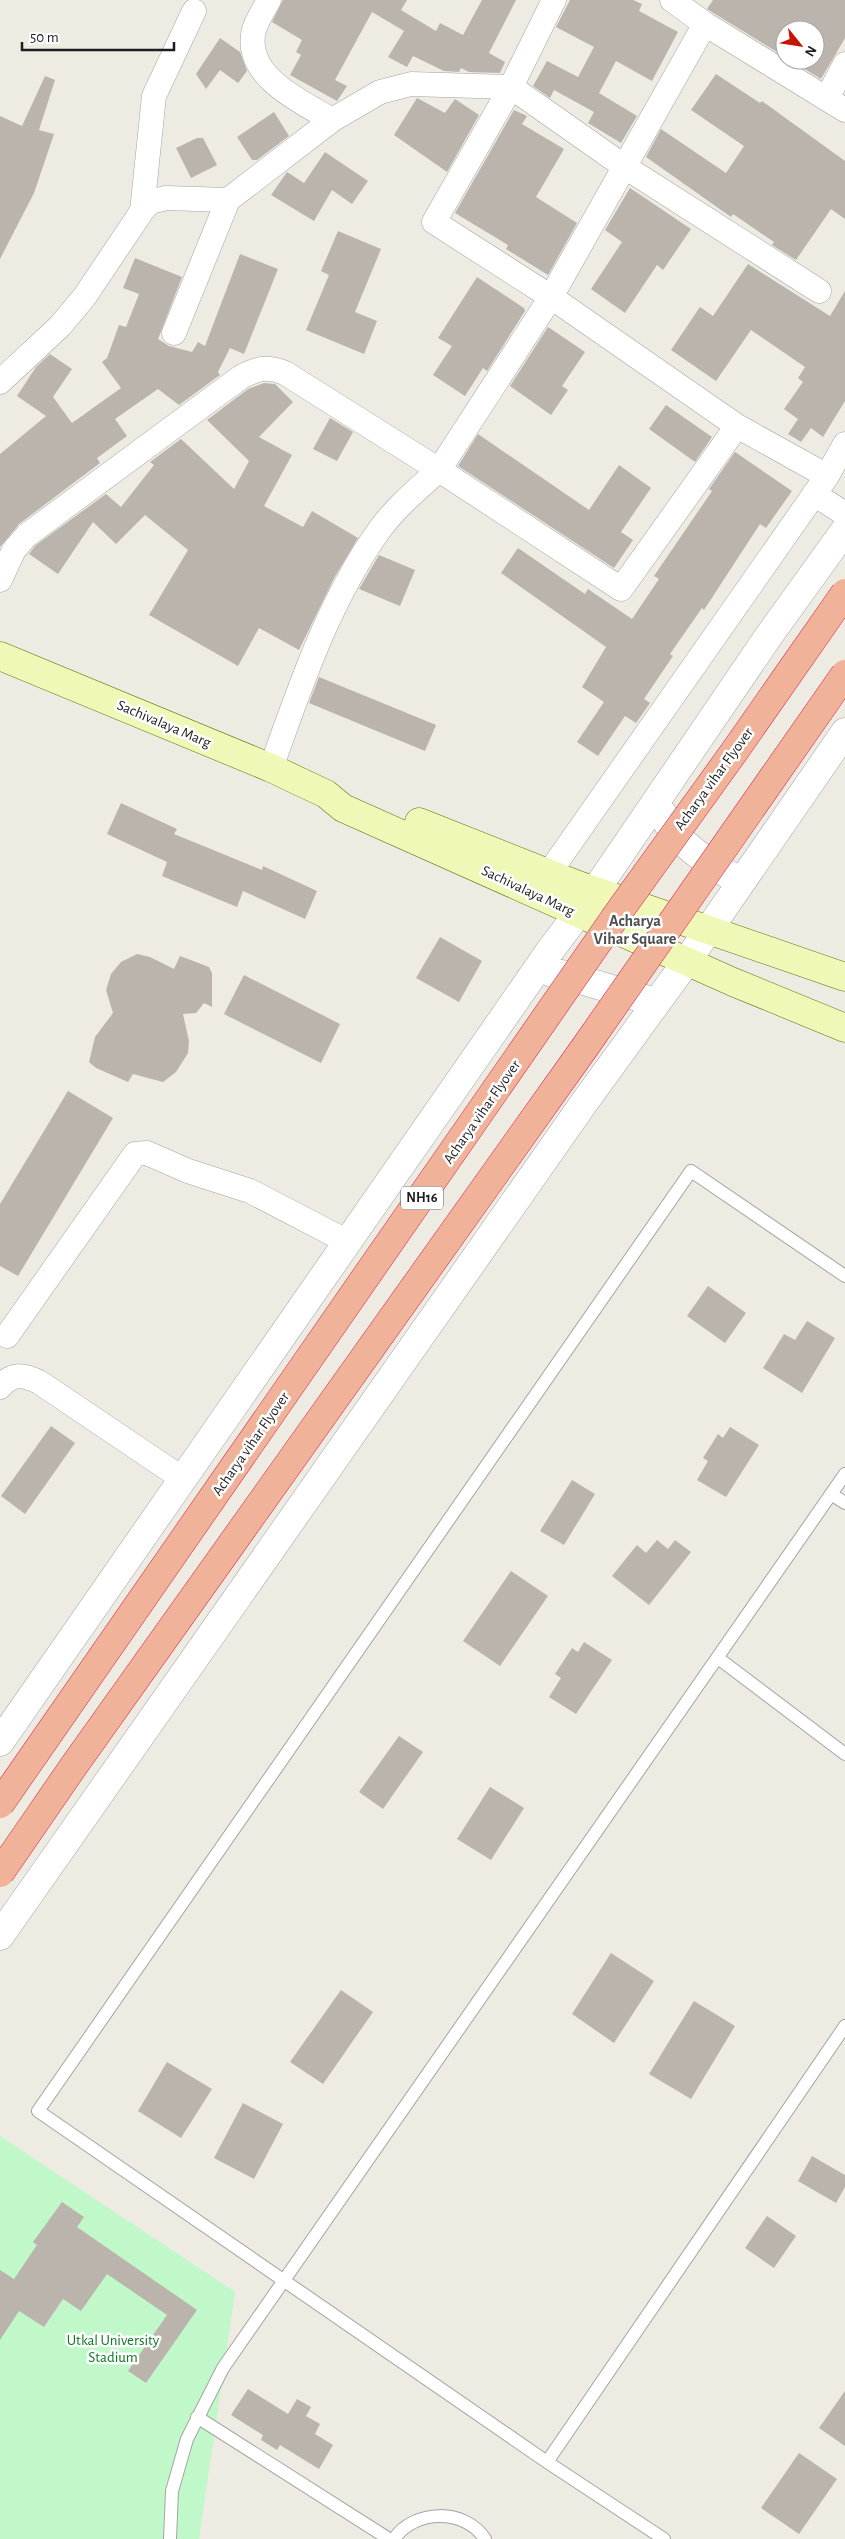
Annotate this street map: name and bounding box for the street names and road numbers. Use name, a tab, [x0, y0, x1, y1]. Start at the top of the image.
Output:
street label: Sachivalaya Marg	[115, 697, 214, 751]
street label: Acharya vihar Flyover	[672, 725, 756, 833]
street label: Sachivalaya Marg	[479, 863, 577, 919]
street label: Acharya vihar Flyover	[441, 1057, 523, 1167]
road number: NH16	[401, 1186, 443, 1210]
street label: Acharya vihar Flyover	[210, 1389, 292, 1499]

